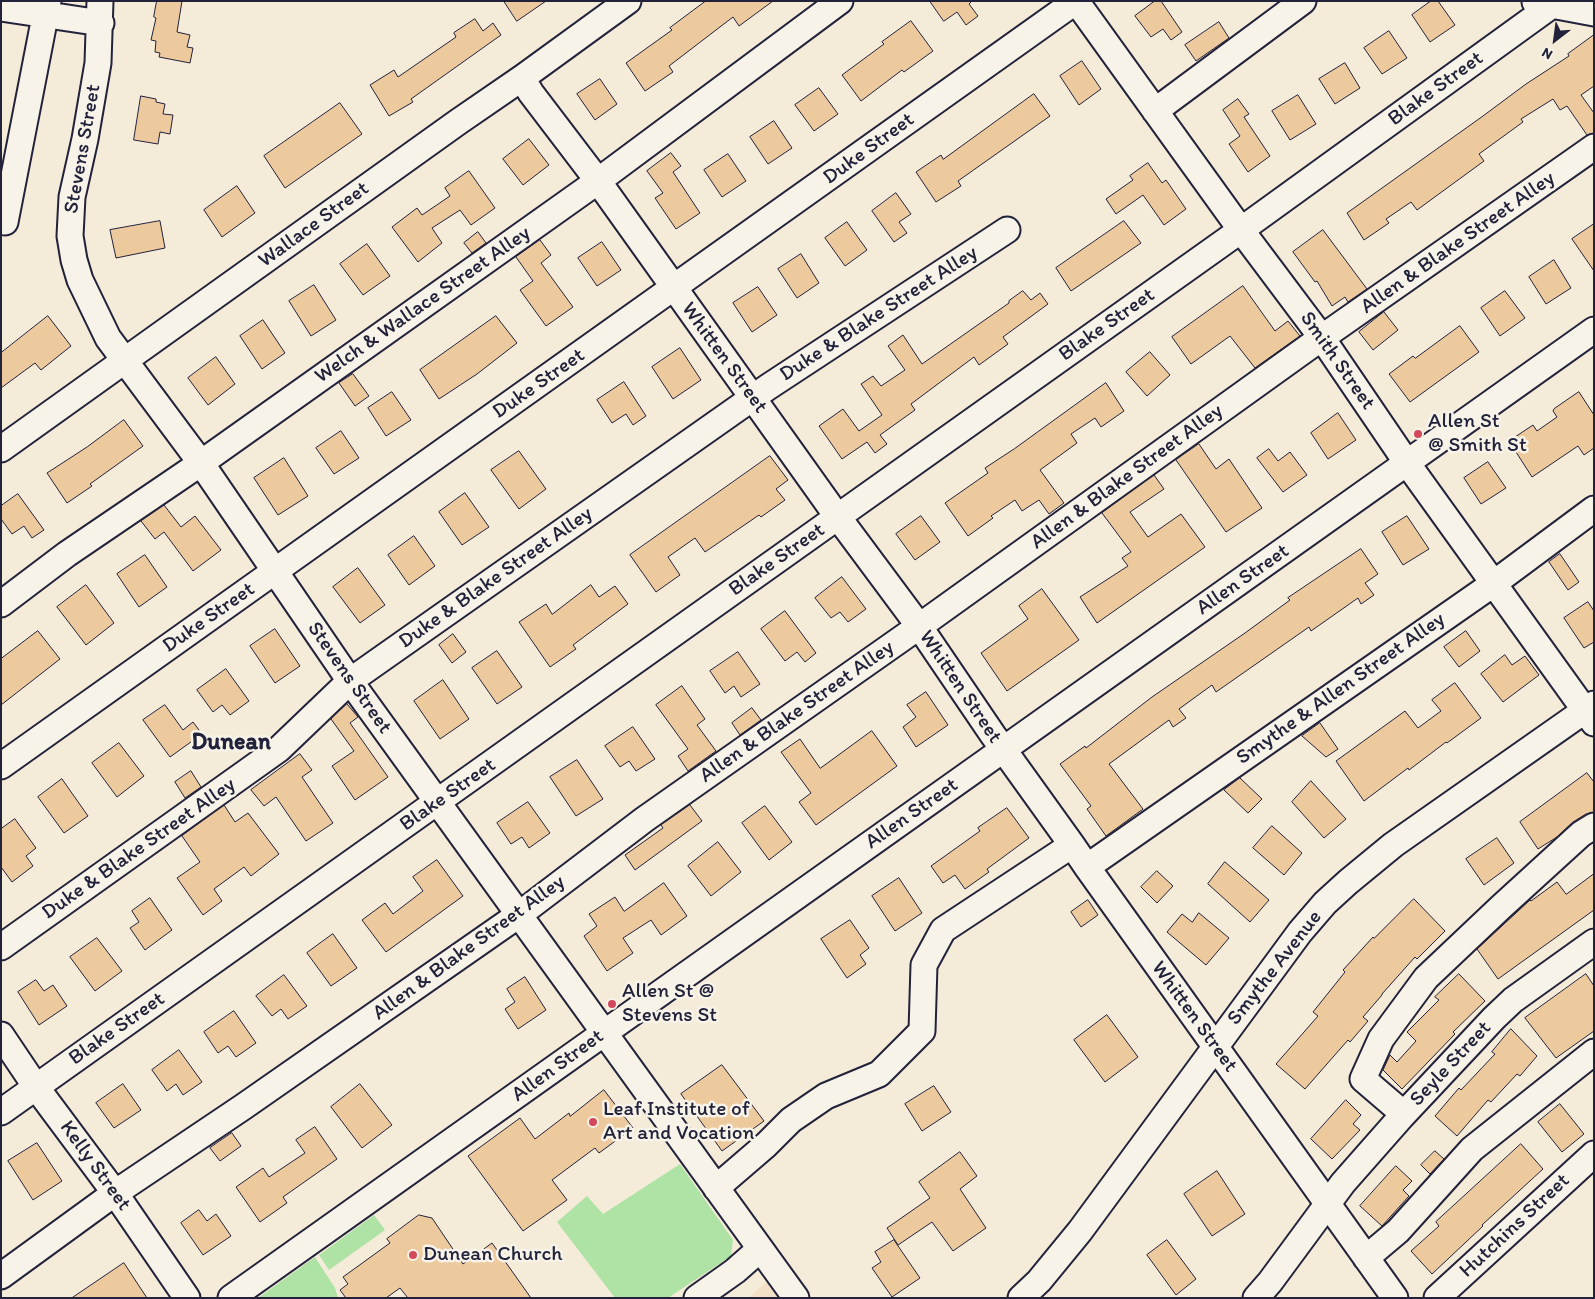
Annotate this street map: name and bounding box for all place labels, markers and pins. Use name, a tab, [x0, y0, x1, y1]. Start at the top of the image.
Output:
place label: Allen St @ Smith St	[1428, 409, 1527, 459]
marker: Allen St @ Smith St	[1412, 428, 1424, 440]
place label: Allen St @ Stevens St	[622, 979, 717, 1029]
marker: Allen St @ Stevens St	[606, 998, 618, 1010]
place label: Leaf Institute of Art and Vocation	[603, 1097, 754, 1147]
marker: Leaf Institute of Art and Vocation	[587, 1116, 599, 1128]
place label: Dunean Church	[423, 1242, 563, 1268]
marker: Dunean Church	[407, 1249, 419, 1261]

